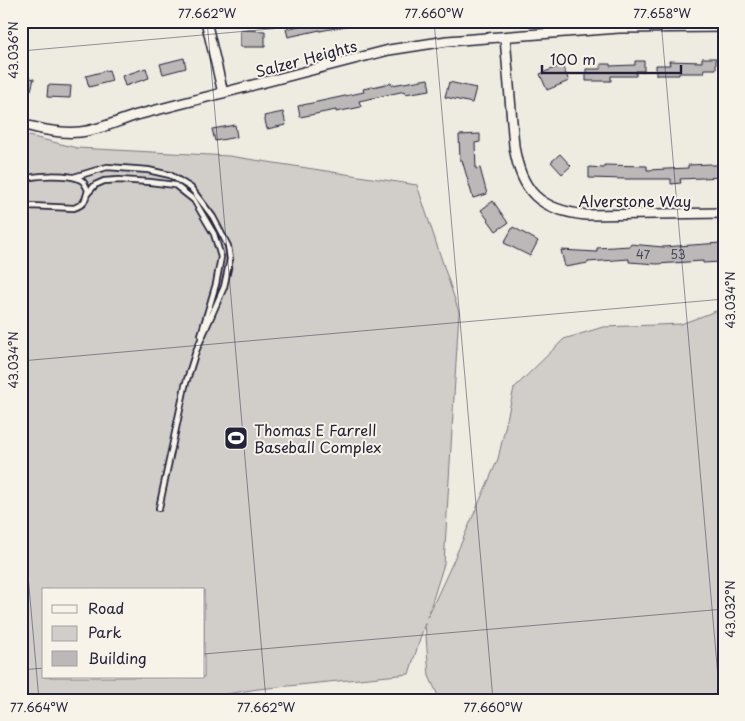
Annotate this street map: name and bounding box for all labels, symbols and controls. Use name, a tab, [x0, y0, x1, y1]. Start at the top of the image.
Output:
text: 77.662°W	[178, 4, 237, 22]
text: 77.660°W	[404, 4, 464, 22]
text: 77.658°W	[633, 4, 691, 22]
text: 43.036°N	[4, 21, 22, 79]
street label: Salzer Heights	[253, 33, 359, 83]
scale bar	[542, 42, 681, 74]
text: 100 m	[550, 47, 596, 70]
street label: Alverstone Way	[579, 189, 691, 212]
house number: 47	[636, 245, 651, 263]
house number: 53	[670, 245, 686, 263]
text: 43.034°N	[721, 271, 739, 329]
text: 43.034°N	[4, 331, 22, 389]
place label: Thomas E Farrell Baseball Complex	[254, 418, 382, 458]
sports icon: Thomas E Farrell Baseball Complex	[223, 425, 249, 451]
text: 43.032°N	[721, 580, 739, 638]
legend	[42, 588, 205, 678]
text: Road	[88, 596, 124, 619]
text: Park	[88, 620, 122, 643]
text: Building	[88, 646, 147, 669]
text: 77.664°W	[10, 698, 69, 716]
text: 77.662°W	[237, 698, 296, 716]
text: 77.660°W	[463, 698, 523, 716]

